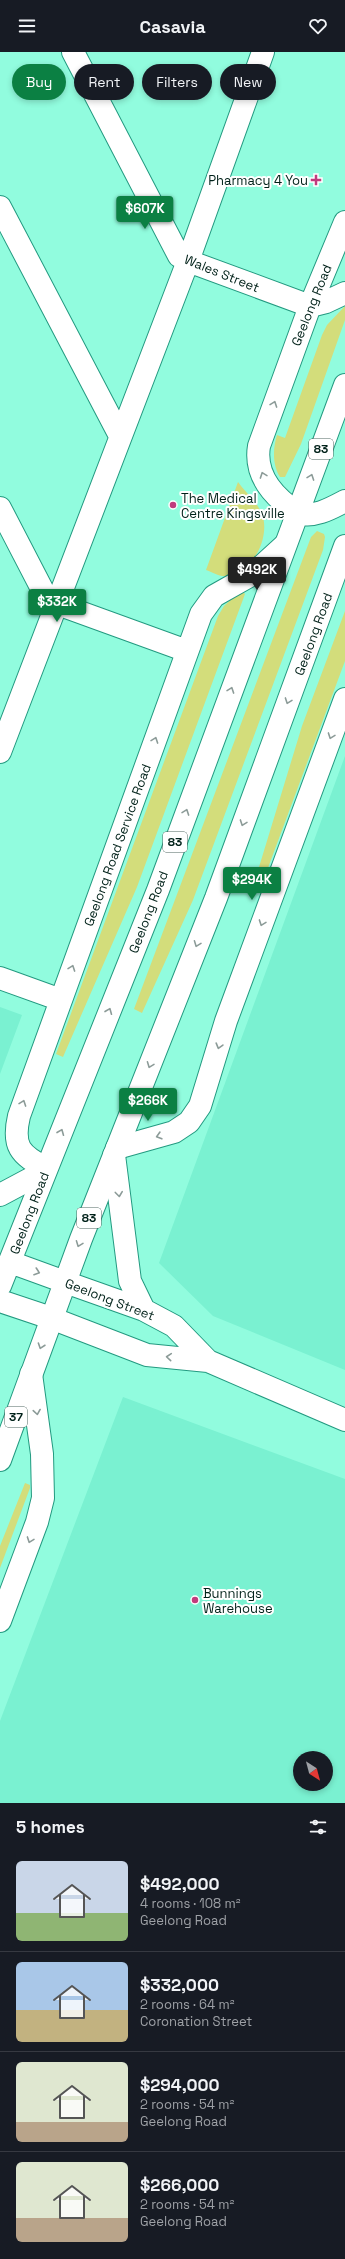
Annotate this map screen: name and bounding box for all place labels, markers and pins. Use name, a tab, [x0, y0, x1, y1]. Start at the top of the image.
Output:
place label: Pharmacy 4 You	[208, 172, 308, 189]
marker: Pharmacy 4 You	[311, 175, 321, 185]
pin: $607K	[117, 196, 173, 230]
place label: The Medical Centre Kingsville	[181, 490, 285, 522]
marker: The Medical Centre Kingsville	[168, 500, 178, 510]
pin: $492K	[229, 557, 285, 591]
pin: $332K	[29, 589, 85, 623]
pin: $294K	[224, 867, 280, 901]
pin: $266K	[120, 1088, 176, 1122]
place label: Bunnings Warehouse	[203, 1585, 273, 1617]
marker: Bunnings Warehouse	[190, 1595, 200, 1605]

